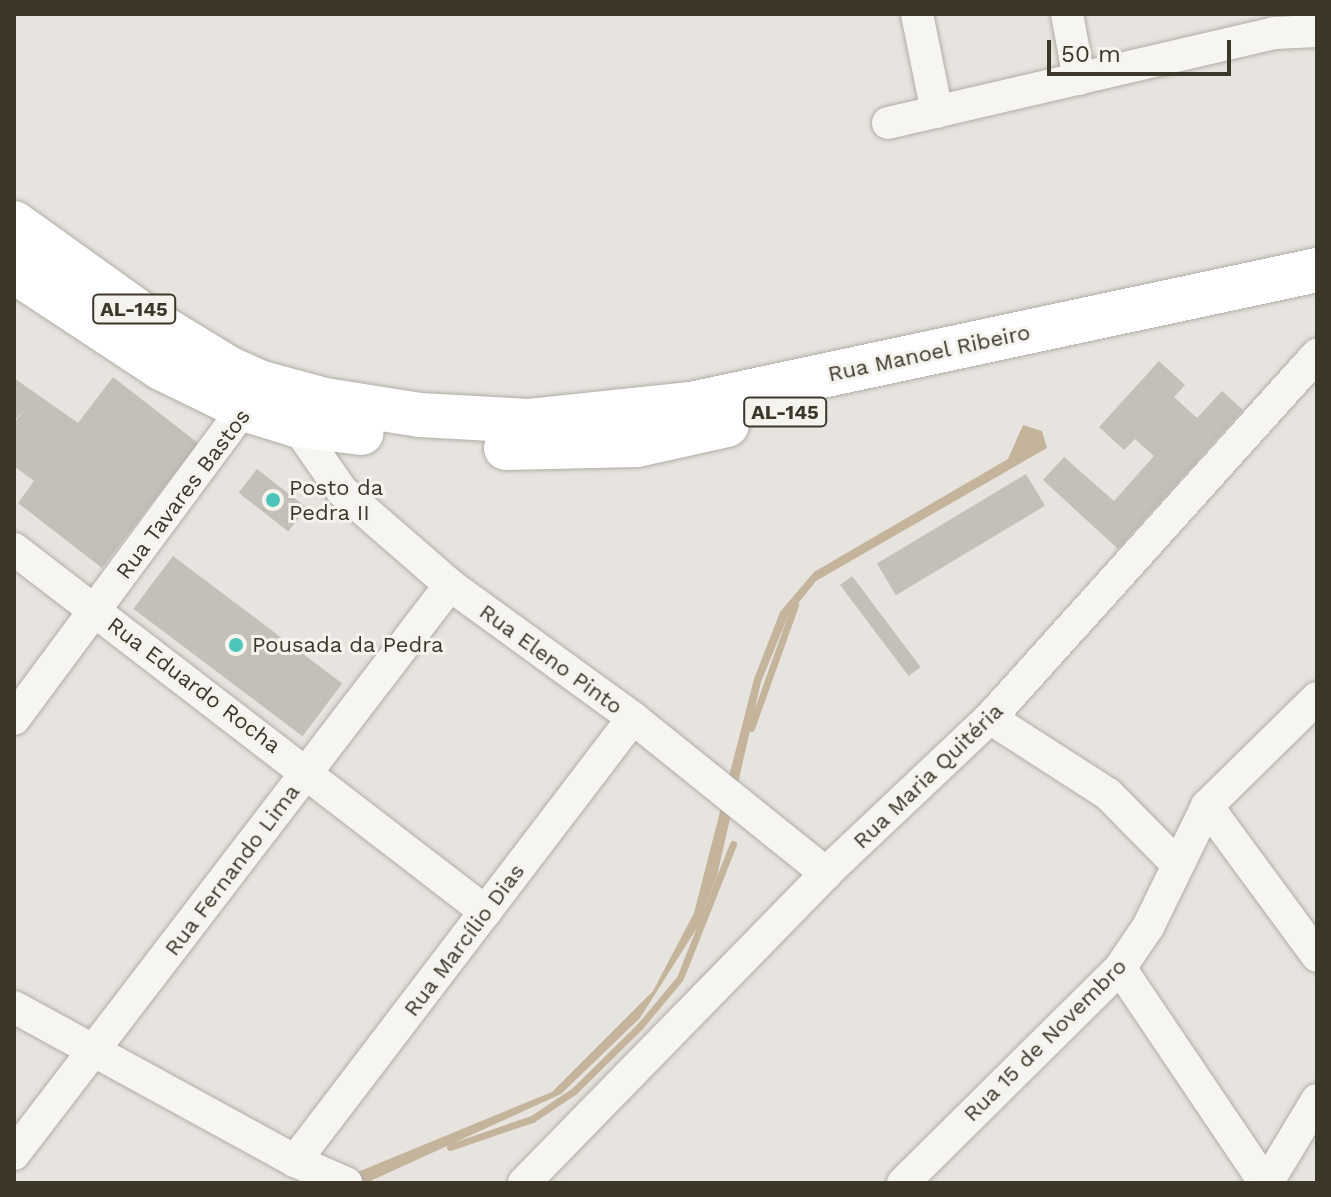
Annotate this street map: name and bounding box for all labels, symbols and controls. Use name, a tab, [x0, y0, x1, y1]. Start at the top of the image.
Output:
scale bar	[1051, 24, 1235, 74]
text: 50 m	[1061, 40, 1121, 68]
road number: AL-145	[92, 293, 176, 325]
street label: Rua Manoel Ribeiro	[825, 319, 1033, 387]
road number: AL-145	[743, 396, 827, 428]
street label: Rua Tavares Bastos	[110, 403, 256, 585]
place label: Posto da Pedra II	[289, 474, 383, 526]
marker: Posto da Pedra II	[264, 491, 282, 509]
street label: Rua Eleno Pinto	[474, 598, 628, 720]
street label: Rua Eduardo Rocha	[102, 611, 286, 759]
place label: Pousada da Pedra	[252, 632, 444, 658]
marker: Pousada da Pedra	[227, 636, 245, 654]
street label: Rua Maria Quitéria	[847, 697, 1009, 855]
street label: Rua Fernando Lima	[159, 779, 305, 961]
street label: Rua Marcílio Dias	[398, 858, 530, 1022]
street label: Rua 15 de Novembro	[958, 953, 1132, 1127]

